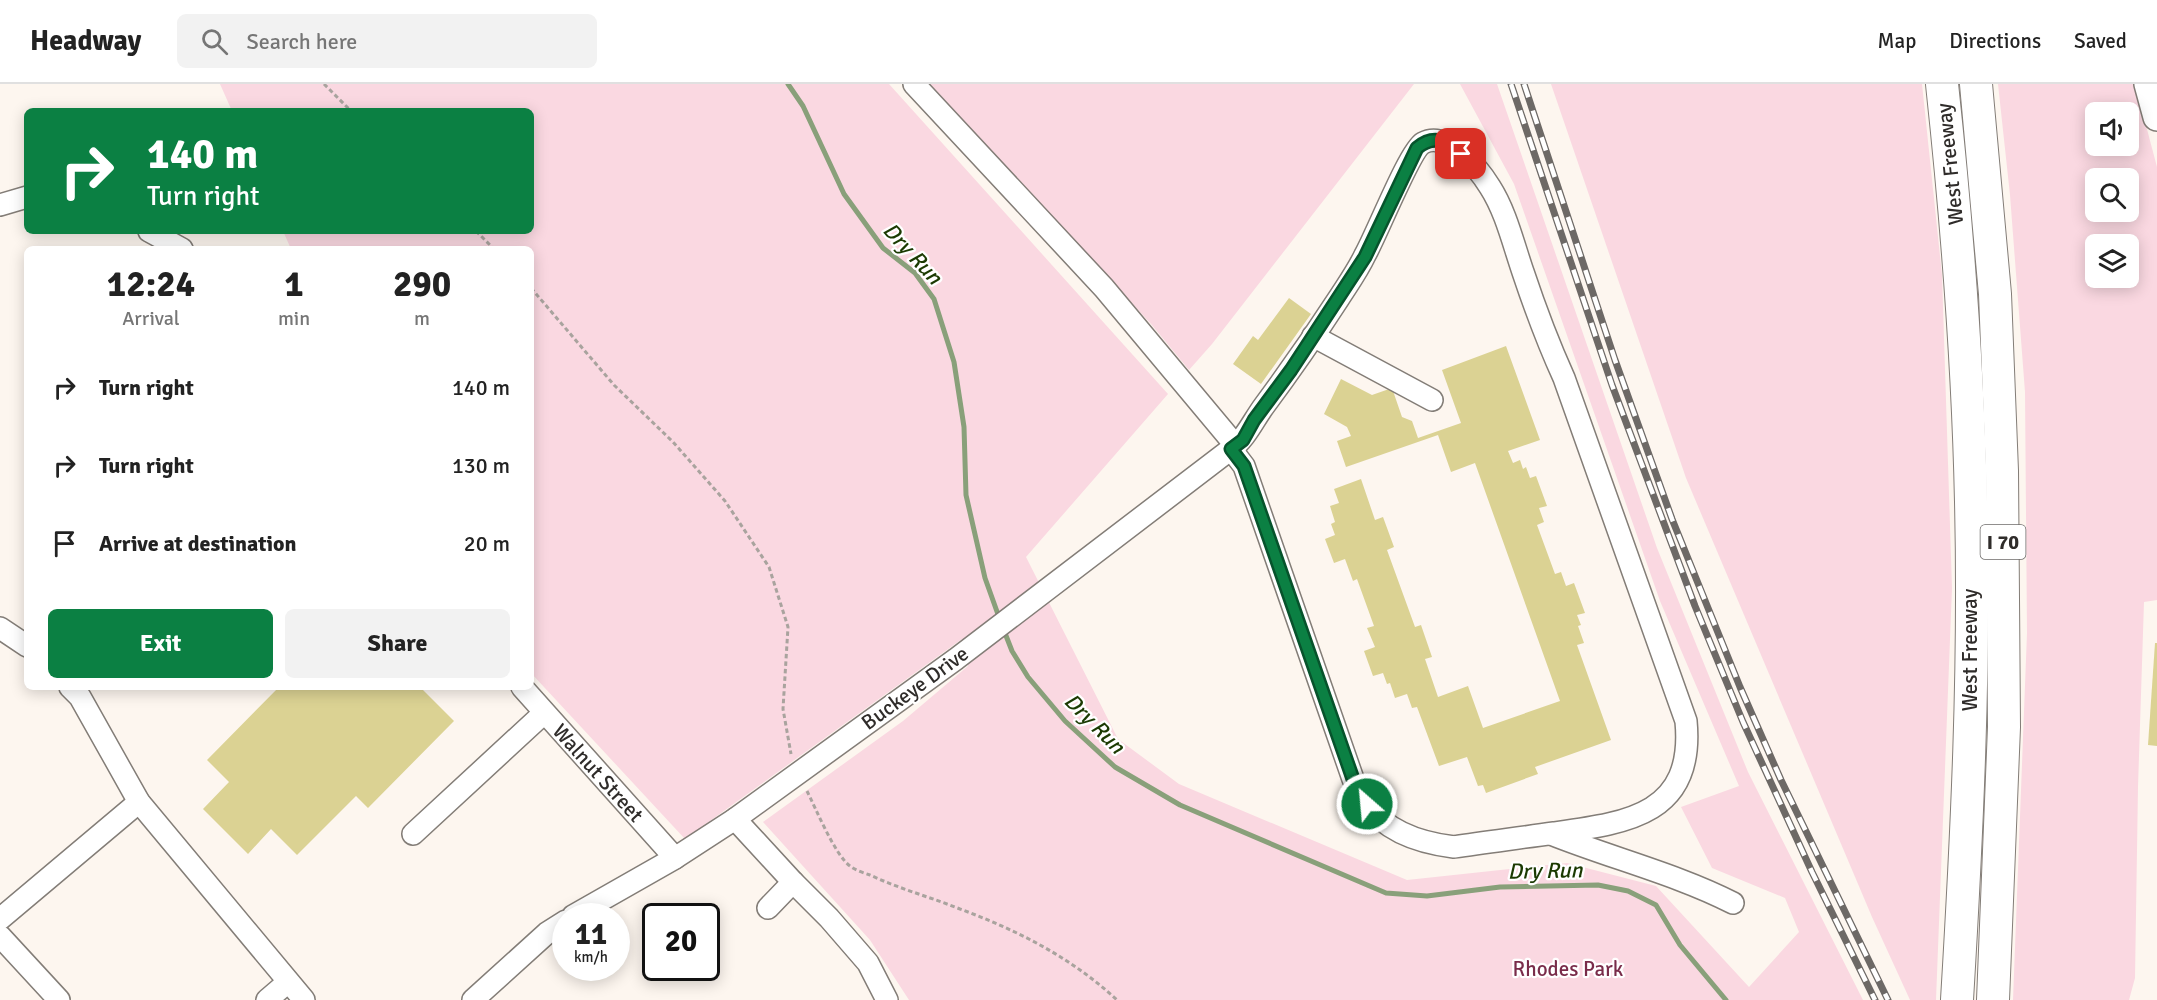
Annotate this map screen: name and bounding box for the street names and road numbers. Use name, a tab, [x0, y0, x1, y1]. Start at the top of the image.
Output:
street label: West Freeway	[1931, 102, 1969, 226]
road number: I 70	[1980, 525, 2026, 559]
street label: West Freeway	[1957, 589, 1983, 711]
street label: Buckeye Drive	[856, 640, 974, 736]
street label: Walnut Street	[547, 718, 649, 828]

